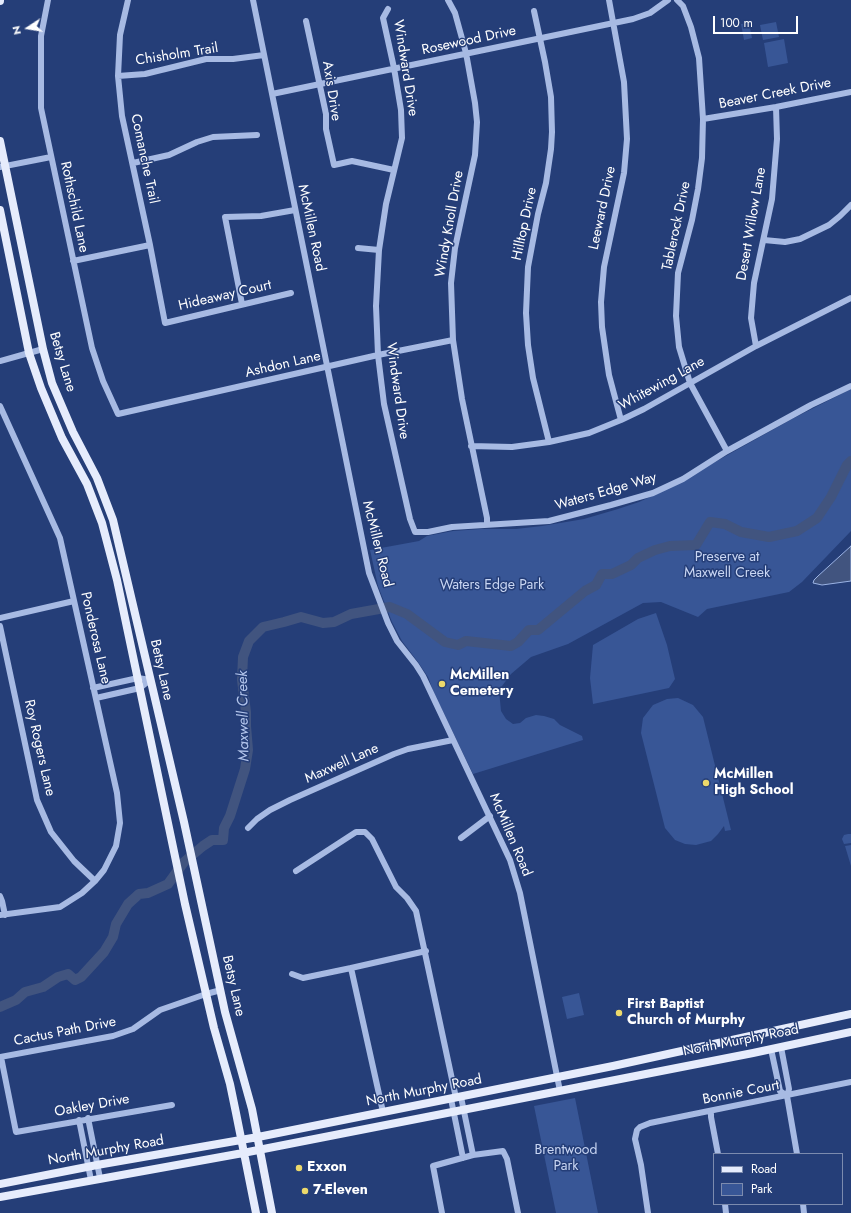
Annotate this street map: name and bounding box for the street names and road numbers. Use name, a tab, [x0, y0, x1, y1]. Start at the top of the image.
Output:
street label: Windward Drive	[389, 19, 421, 117]
street label: Rosewood Drive	[420, 23, 518, 59]
street label: Chisholm Trail	[135, 40, 219, 70]
street label: Axis Drive	[318, 60, 344, 122]
street label: Beaver Creek Drive	[717, 75, 833, 113]
street label: Comanche Trail	[126, 113, 162, 205]
street label: Rothschild Lane	[56, 160, 92, 254]
street label: Leeward Drive	[586, 165, 620, 251]
street label: Desert Willow Lane	[734, 166, 770, 282]
street label: Windy Knoll Drive	[432, 169, 468, 279]
street label: Tablerock Drive	[659, 180, 695, 272]
street label: McMillen Road	[294, 183, 328, 273]
street label: Hilltop Drive	[509, 186, 541, 262]
street label: Hideaway Court	[177, 277, 273, 315]
street label: Betsy Lane	[45, 330, 79, 394]
street label: Windward Drive	[382, 342, 412, 440]
street label: Ashdon Lane	[244, 348, 322, 382]
street label: Whitewing Lane	[616, 354, 708, 414]
street label: Waters Edge Way	[553, 469, 659, 515]
street label: McMillen Road	[358, 499, 396, 589]
street label: Ponderosa Lane	[76, 590, 114, 686]
street label: Betsy Lane	[146, 638, 176, 702]
street label: Roy Rogers Lane	[20, 698, 58, 798]
street label: Maxwell Lane	[303, 740, 381, 788]
street label: McMillen Road	[485, 791, 535, 879]
street label: Betsy Lane	[218, 954, 248, 1018]
street label: Cactus Path Drive	[13, 1014, 117, 1050]
street label: North Murphy Road	[682, 1022, 800, 1060]
street label: North Murphy Road	[365, 1072, 483, 1110]
street label: Bonnie Court	[701, 1077, 781, 1109]
street label: Oakley Drive	[53, 1091, 131, 1121]
street label: North Murphy Road	[47, 1133, 165, 1169]

